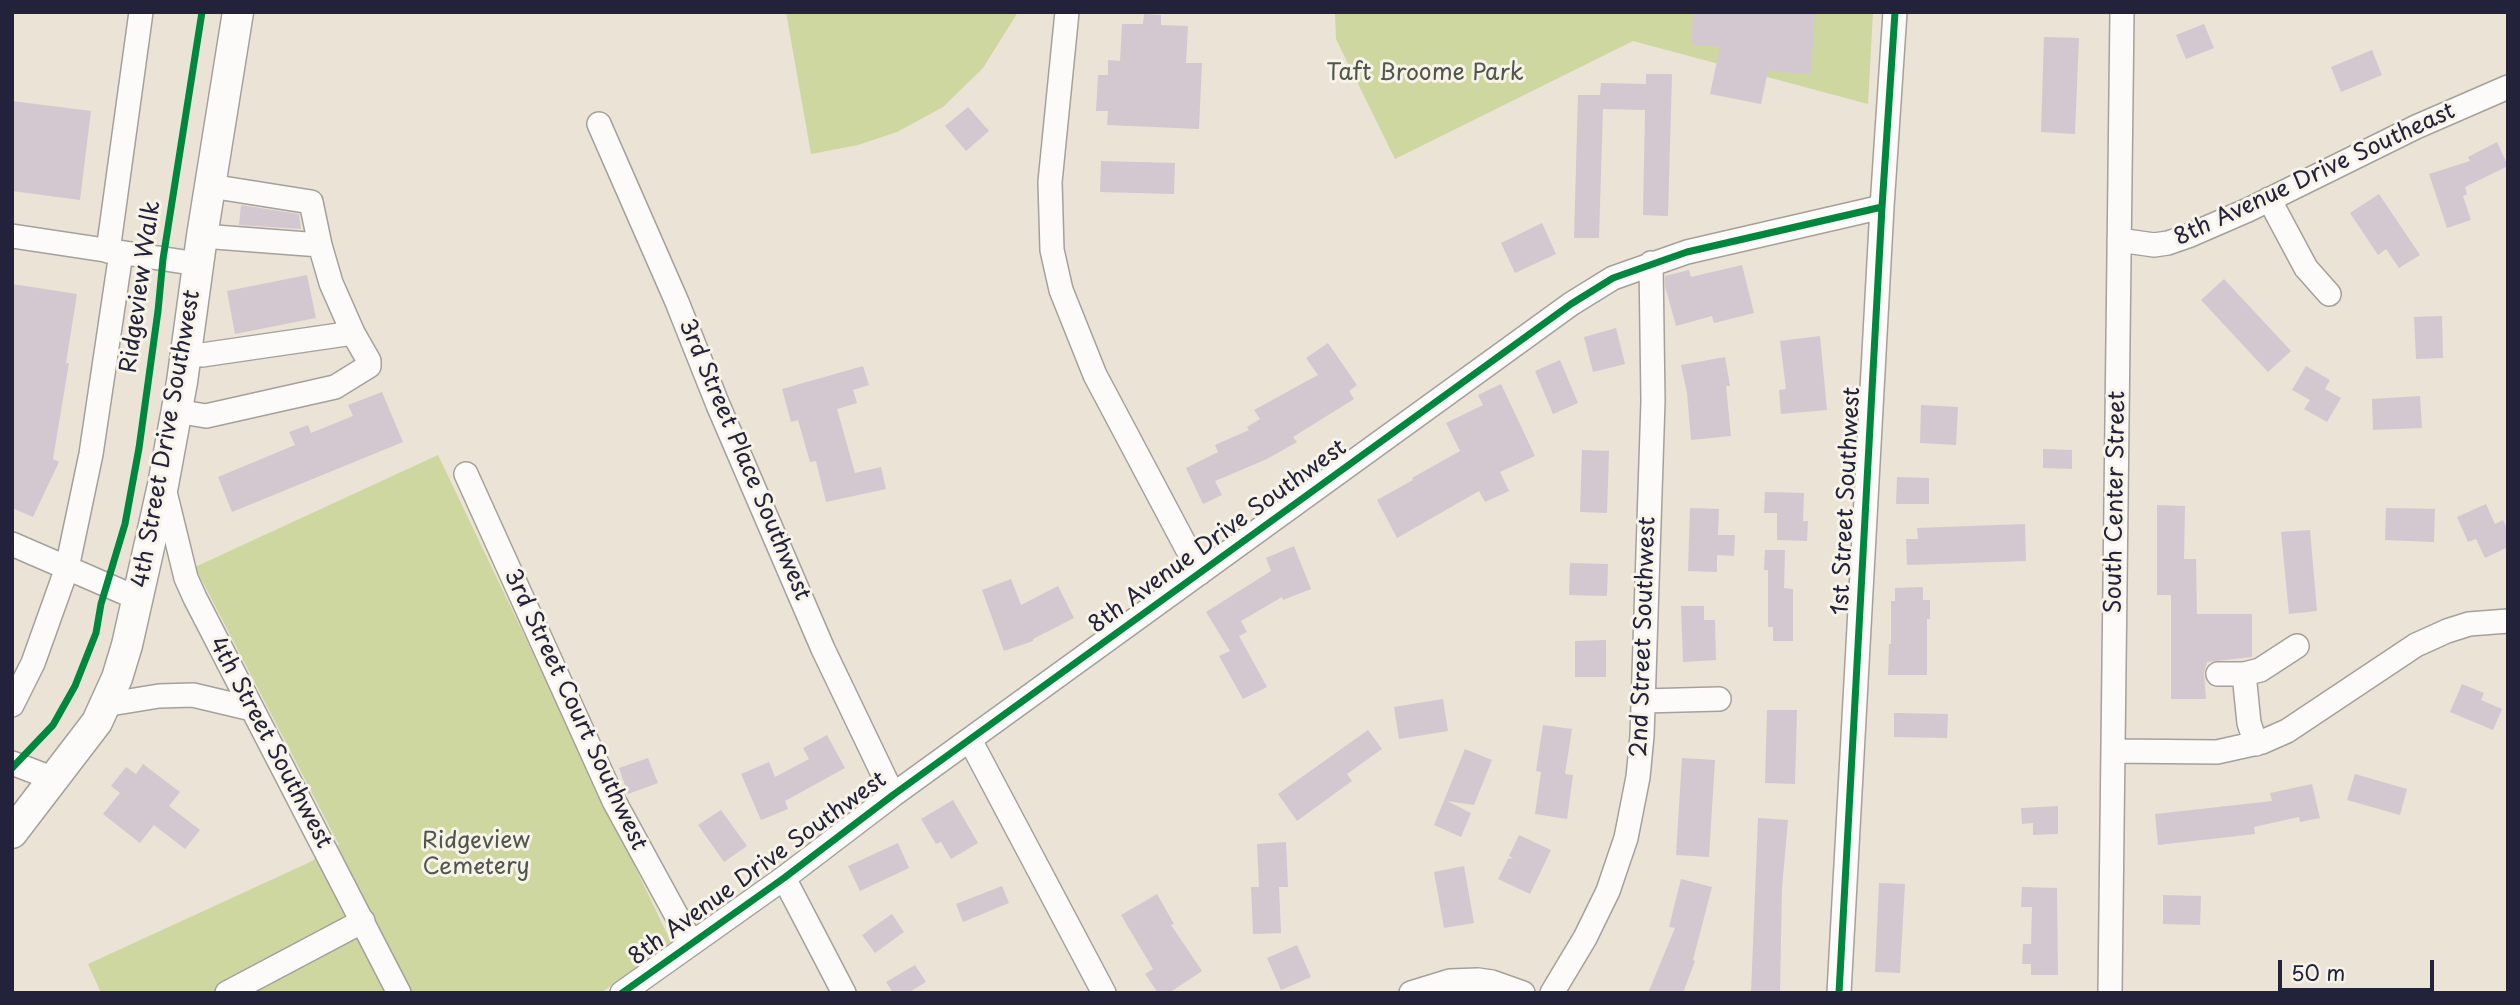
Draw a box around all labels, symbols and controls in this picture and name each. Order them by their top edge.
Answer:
park label: Taft Broome Park [1326,60,1524,88]
street label: 8th Avenue Drive Southeast [2170,98,2460,252]
street label: Ridgeview Walk [115,199,167,375]
street label: 4th Street Drive Southwest [127,288,207,590]
street label: 3rd Street Place Southwest [672,315,816,605]
street label: 1st Street Southwest [1827,386,1867,616]
street label: South Center Street [2100,390,2132,614]
street label: 8th Avenue Drive Southwest [1084,434,1352,640]
street label: 2nd Street Southwest [1626,516,1662,758]
street label: 3rd Street Court Southwest [498,565,652,855]
street label: 4th Street Southwest [203,633,337,853]
street label: 8th Avenue Drive Southwest [624,766,892,972]
park label: Ridgeview Cemetery [422,828,530,882]
scale bar [2282,946,2438,990]
text: 50 m [2291,956,2345,988]

